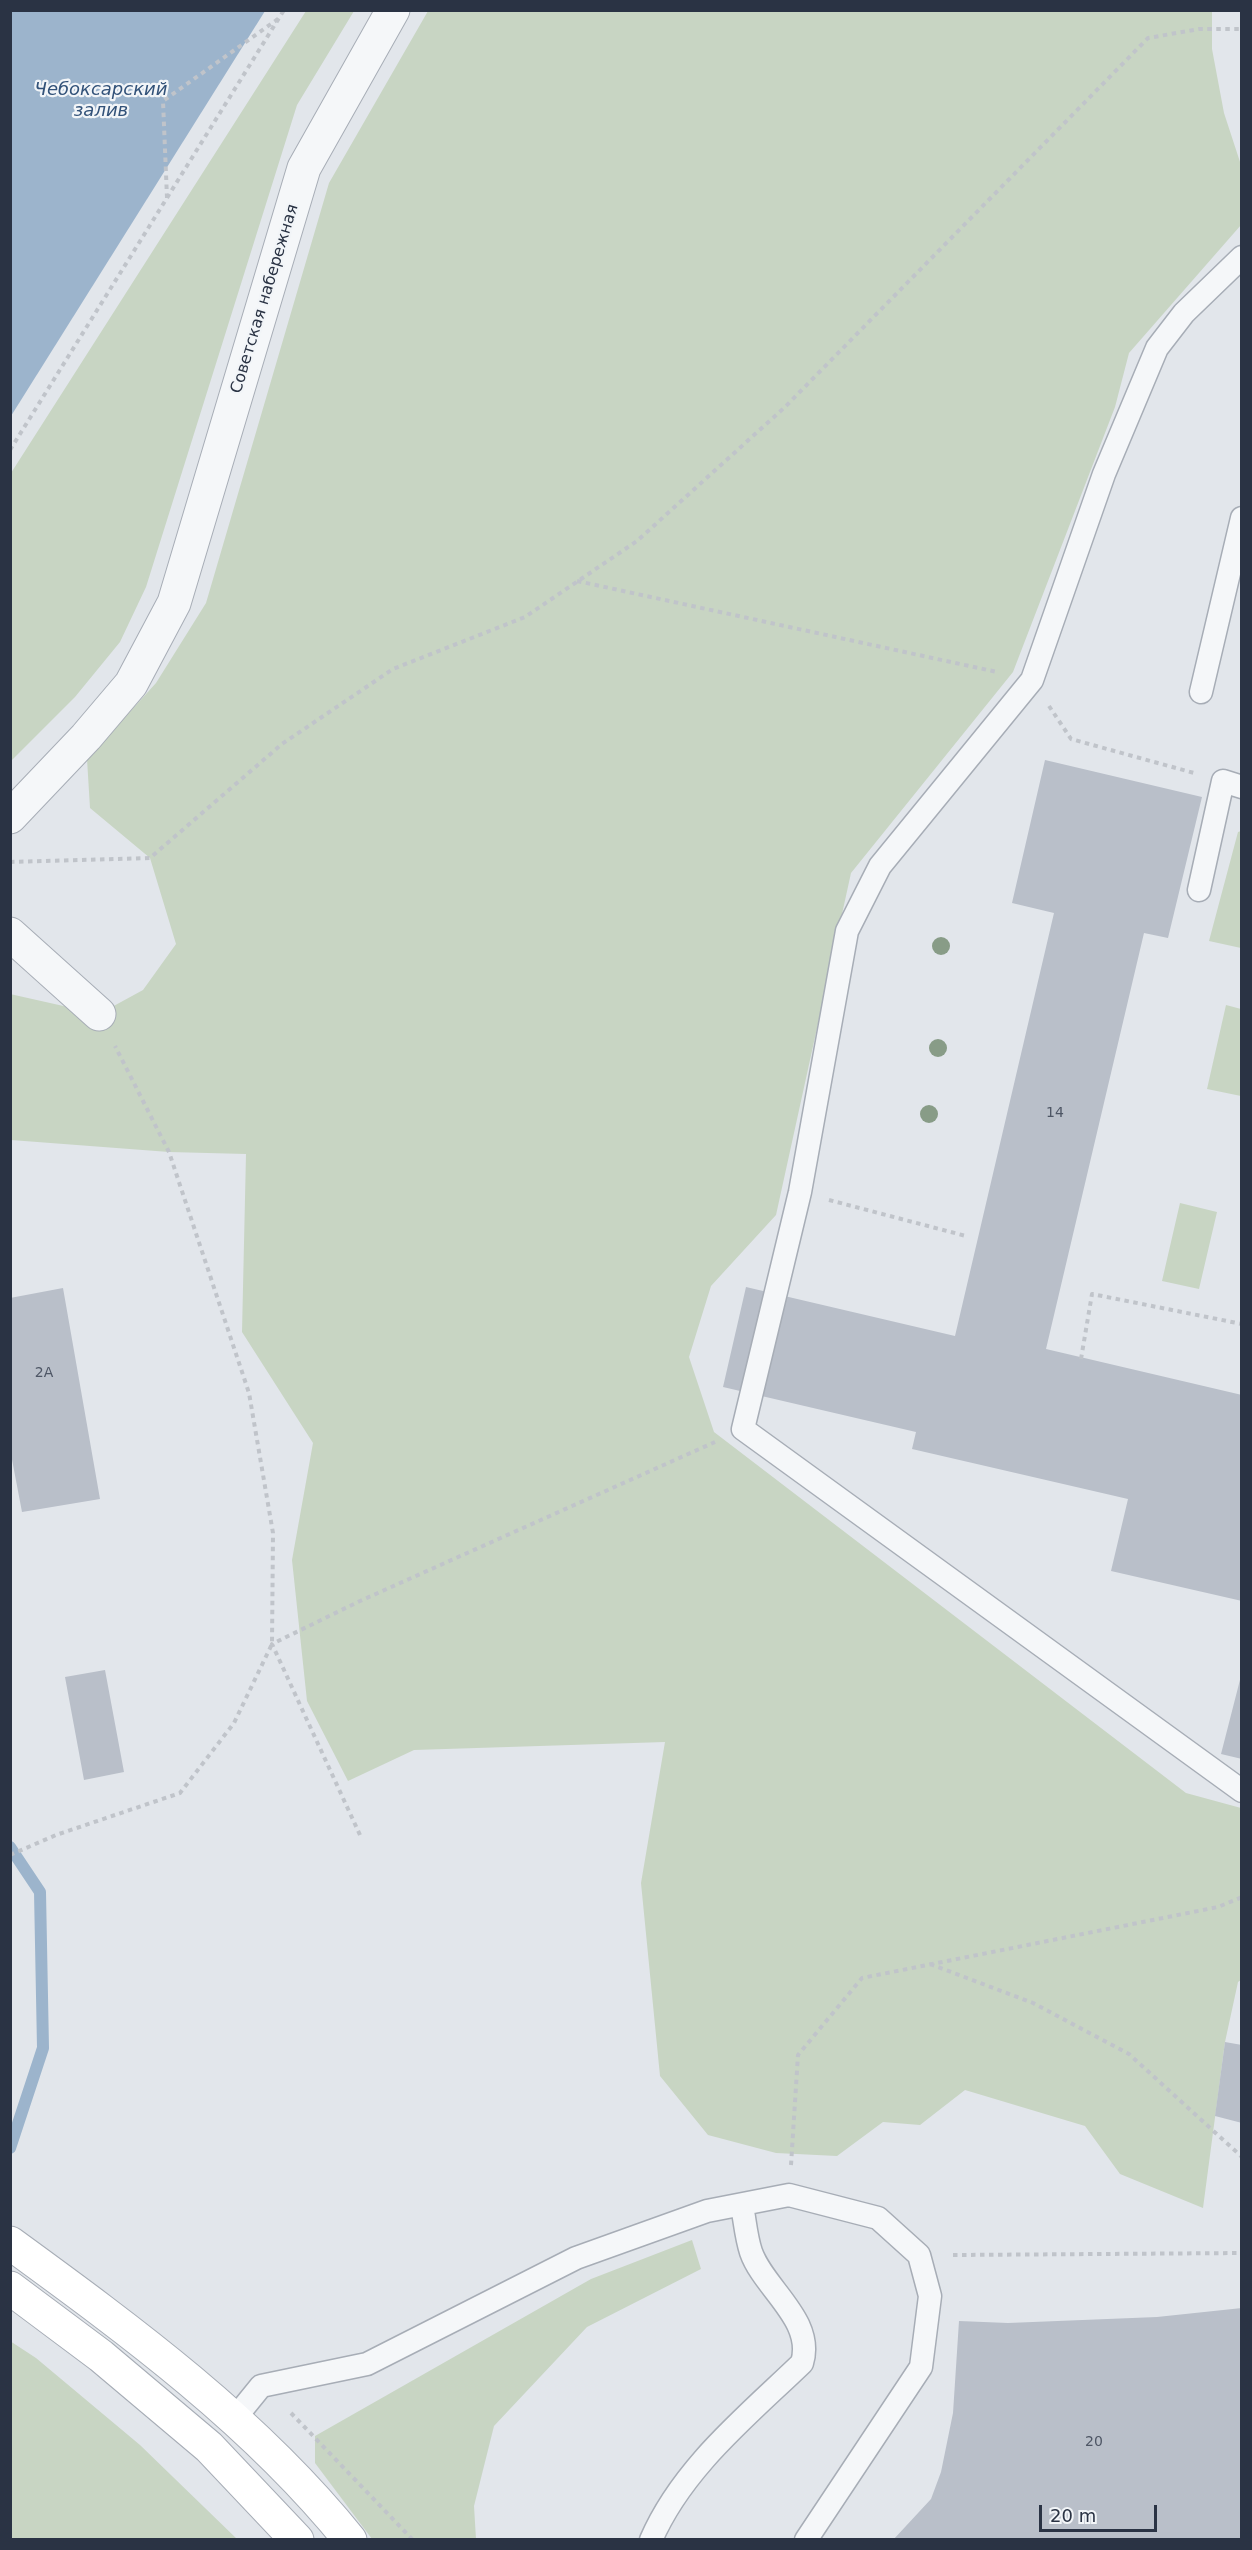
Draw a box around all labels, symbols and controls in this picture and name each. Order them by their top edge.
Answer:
water label: Чебоксарский залив [35,79,167,122]
street label: Советская набережная [227,202,303,396]
house number: 14 [1046,1105,1064,1121]
house number: 2А [35,1365,53,1381]
house number: 20 [1085,2434,1103,2450]
scale bar [1042,2493,1160,2531]
text: 20 m [1050,2505,1096,2526]

